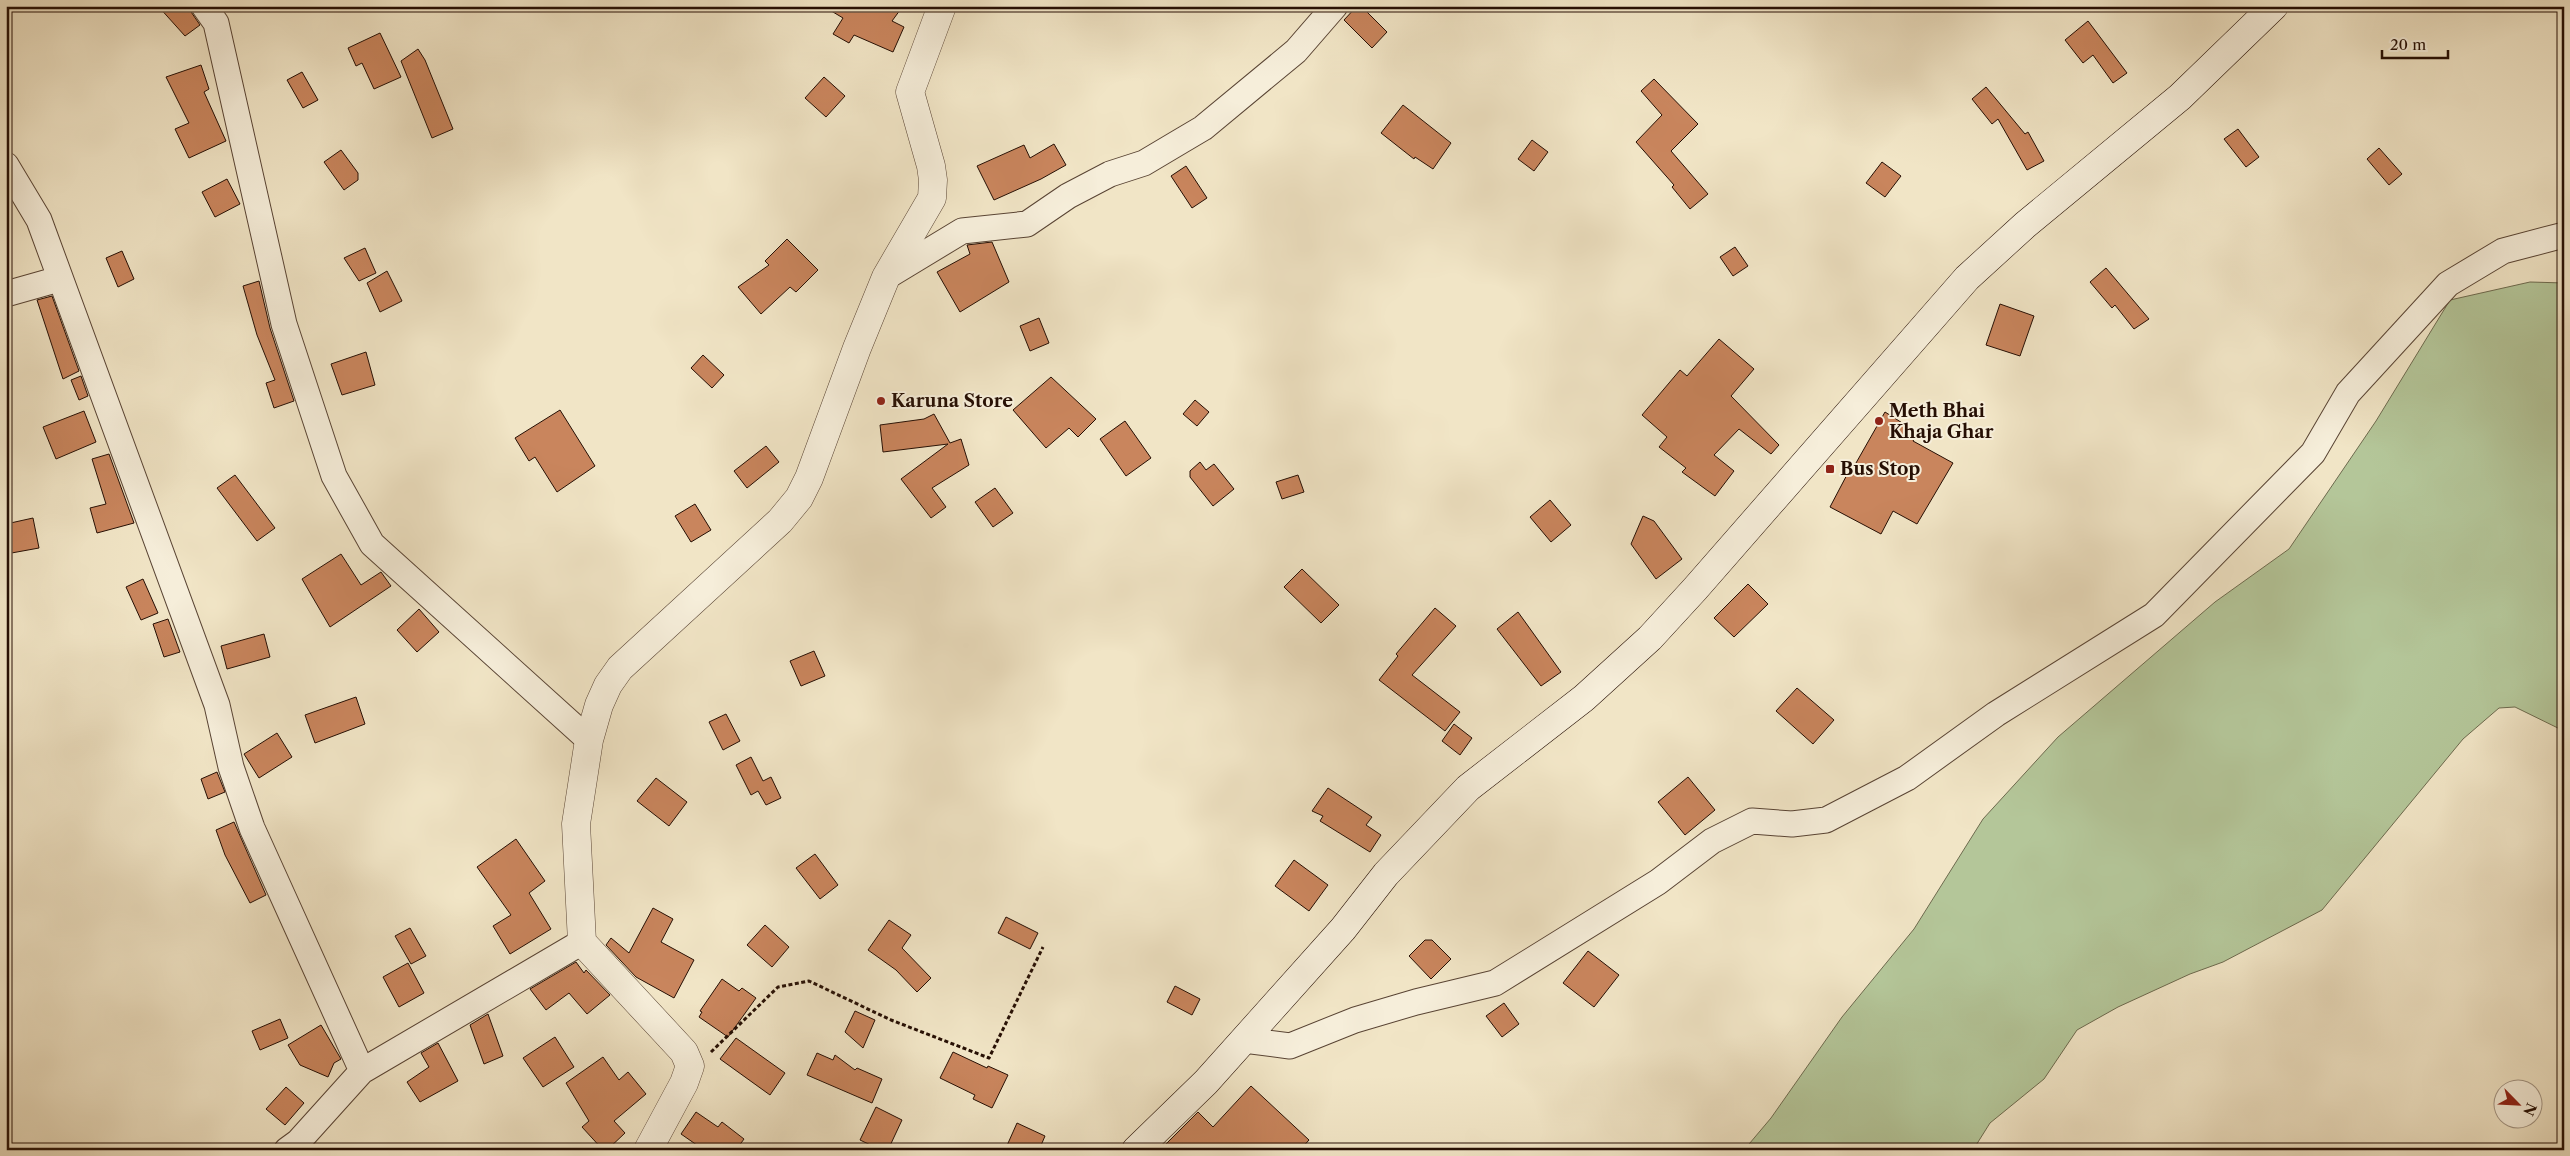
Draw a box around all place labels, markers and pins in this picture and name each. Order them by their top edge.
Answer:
place label: Karuna Store [891,390,1013,412]
marker: Karuna Store [875,395,887,407]
place label: Meth Bhai Khaja Ghar [1889,400,1994,443]
marker: Meth Bhai Khaja Ghar [1873,415,1885,427]
place label: Bus Stop [1840,458,1920,480]
marker: Bus Stop [1824,463,1836,475]

